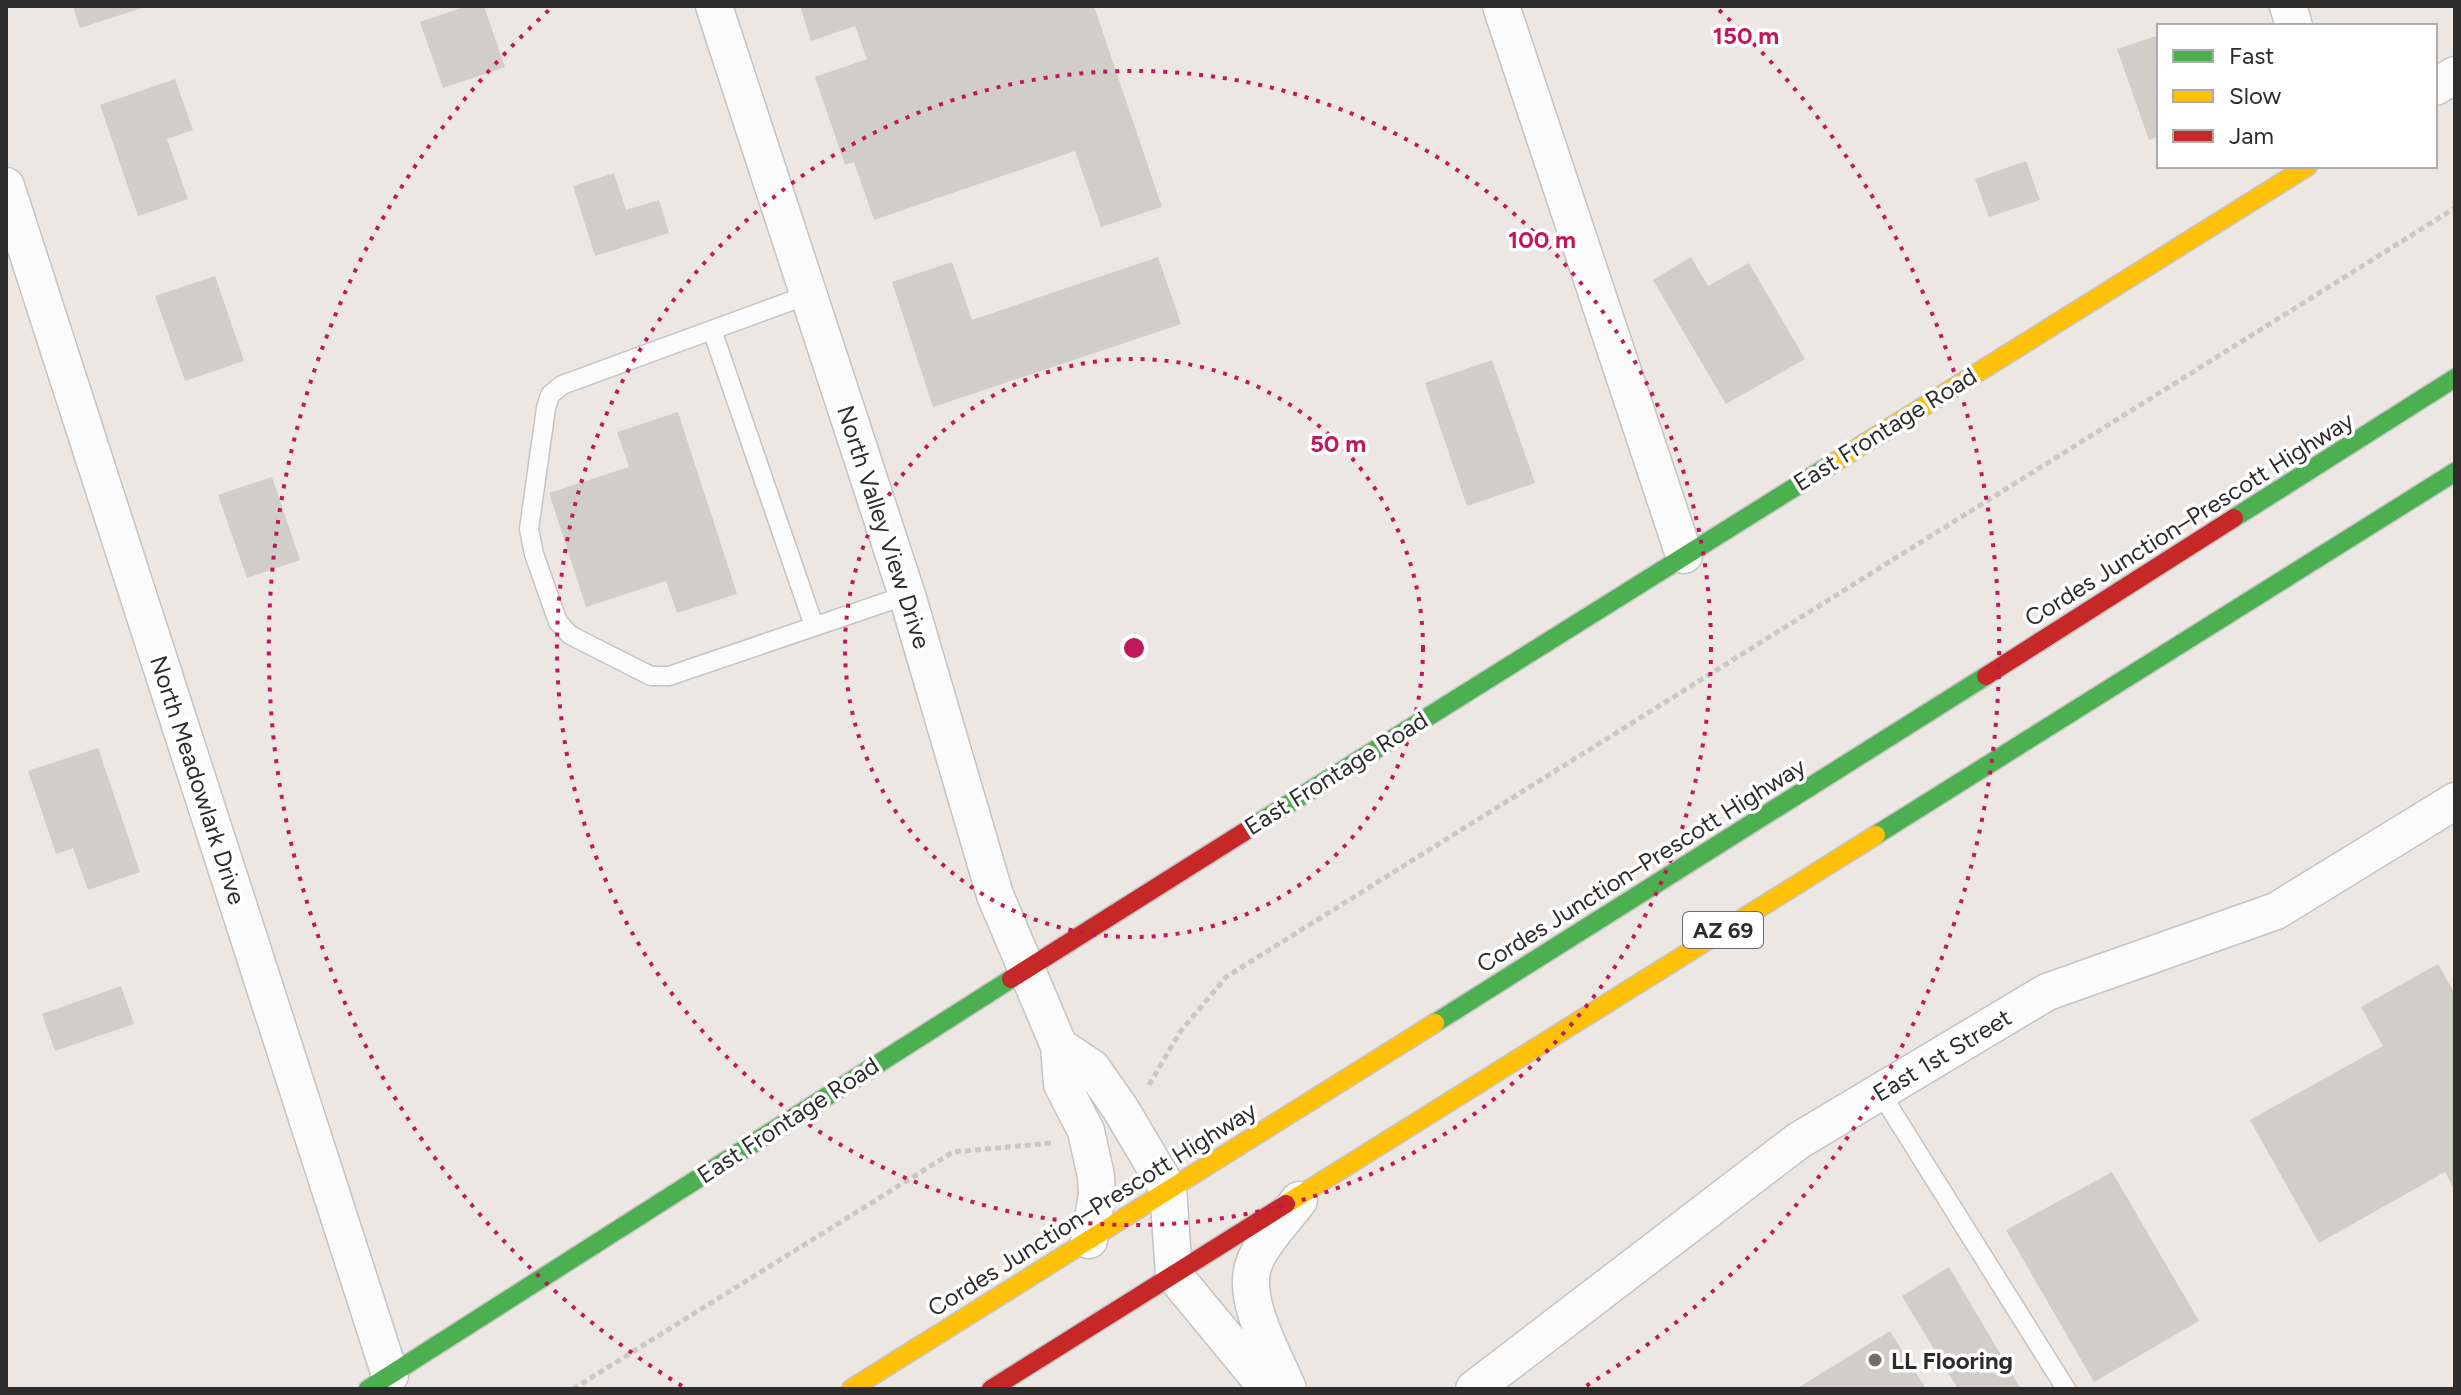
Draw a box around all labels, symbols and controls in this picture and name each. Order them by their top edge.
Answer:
text: 150 m [1713,21,1779,50]
legend [2157,24,2437,168]
text: Fast [2229,41,2274,70]
text: Slow [2229,81,2282,110]
text: Jam [2229,121,2274,150]
text: 100 m [1508,225,1576,254]
street label: East Frontage Road [1788,361,1982,497]
street label: North Valley View Drive [831,402,937,652]
street label: Cordes Junction–Prescott Highway [2019,405,2359,633]
text: 50 m [1310,429,1366,458]
centre of rings [1120,634,1148,662]
street label: North Meadowlark Drive [144,652,252,908]
street label: East Frontage Road [1239,705,1433,841]
street label: Cordes Junction–Prescott Highway [1471,751,1811,979]
road number: AZ 69 [1683,912,1763,948]
street label: East 1st Street [1868,1002,2016,1108]
street label: East Frontage Road [692,1051,884,1189]
street label: Cordes Junction–Prescott Highway [922,1095,1262,1323]
place label: LL Flooring [1891,1346,2013,1375]
marker: LL Flooring [1866,1351,1884,1369]

